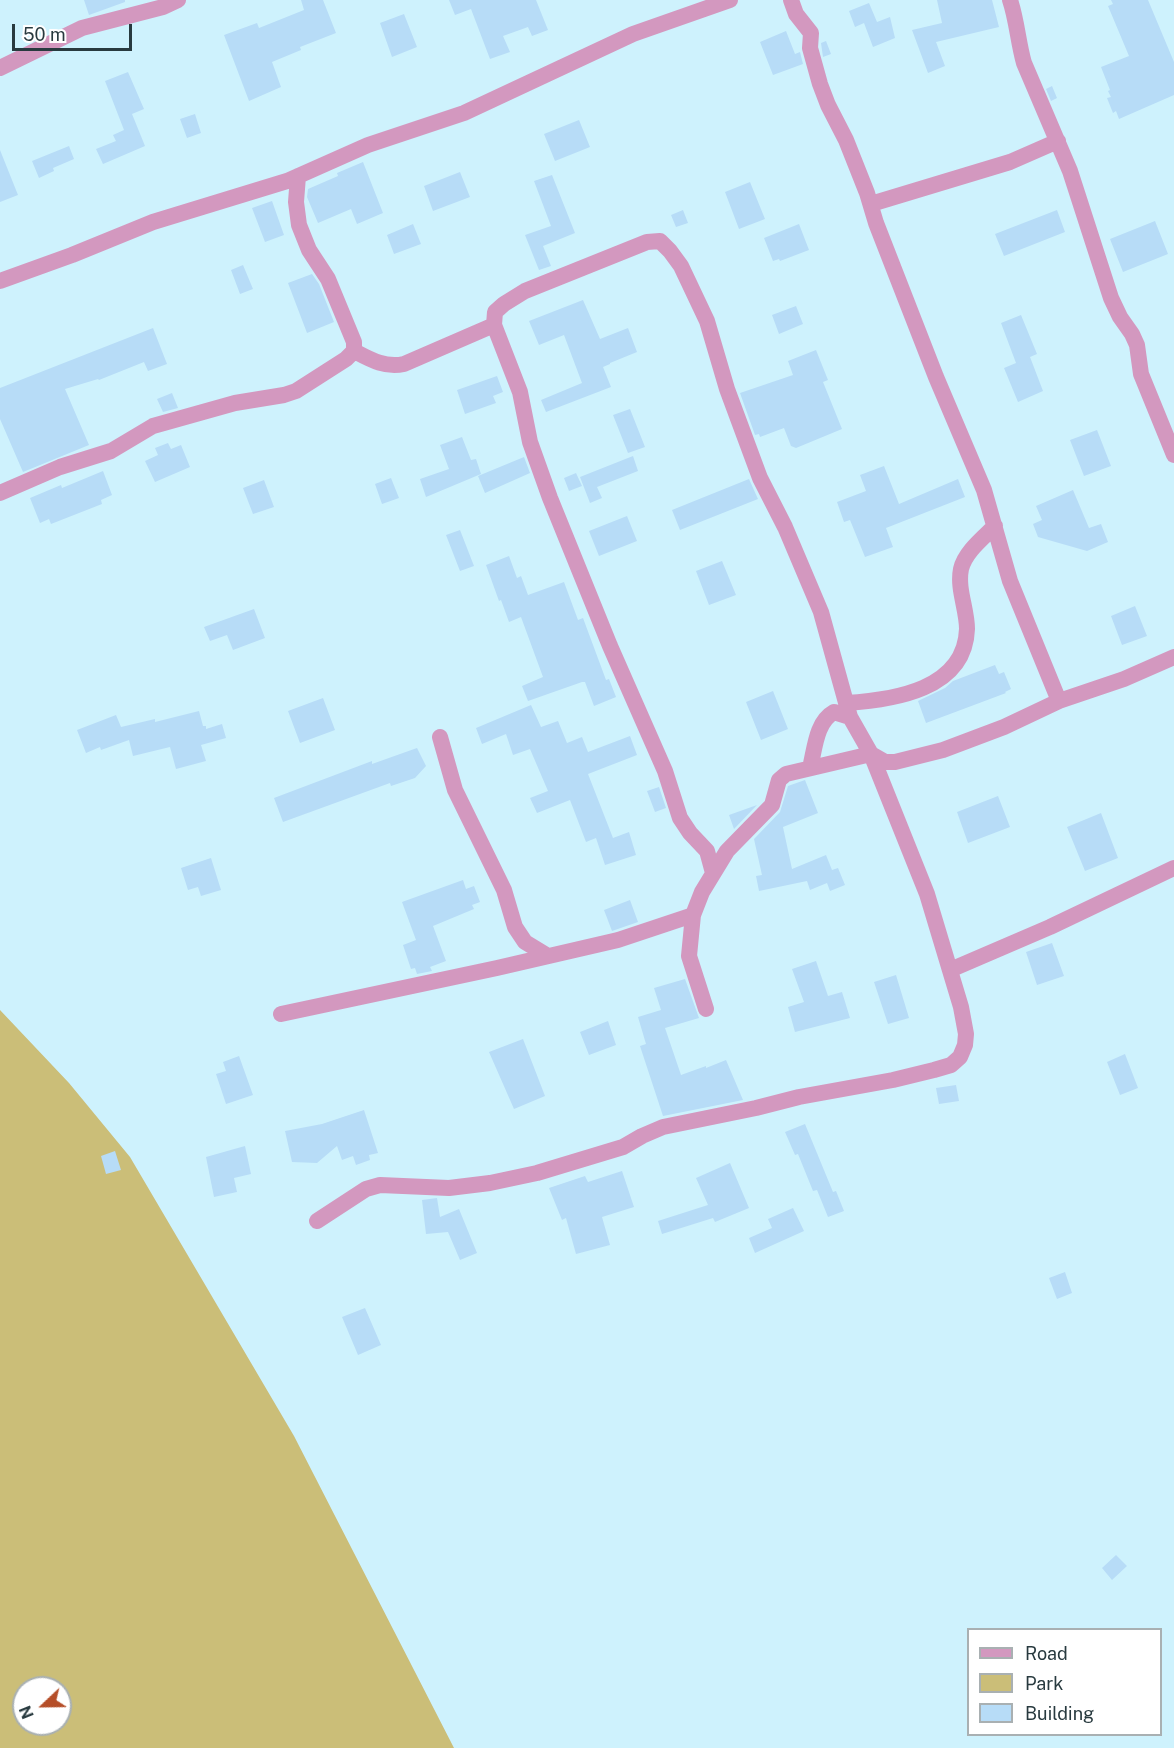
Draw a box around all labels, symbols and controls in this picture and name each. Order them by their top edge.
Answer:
scale bar [15,12,135,50]
text: 50 m [23,24,66,45]
legend [967,1628,1162,1736]
text: Road [1025,1643,1068,1664]
text: Park [1025,1673,1063,1694]
north arrow [12,1676,72,1736]
text: N [16,1703,38,1722]
text: Building [1025,1703,1094,1724]

